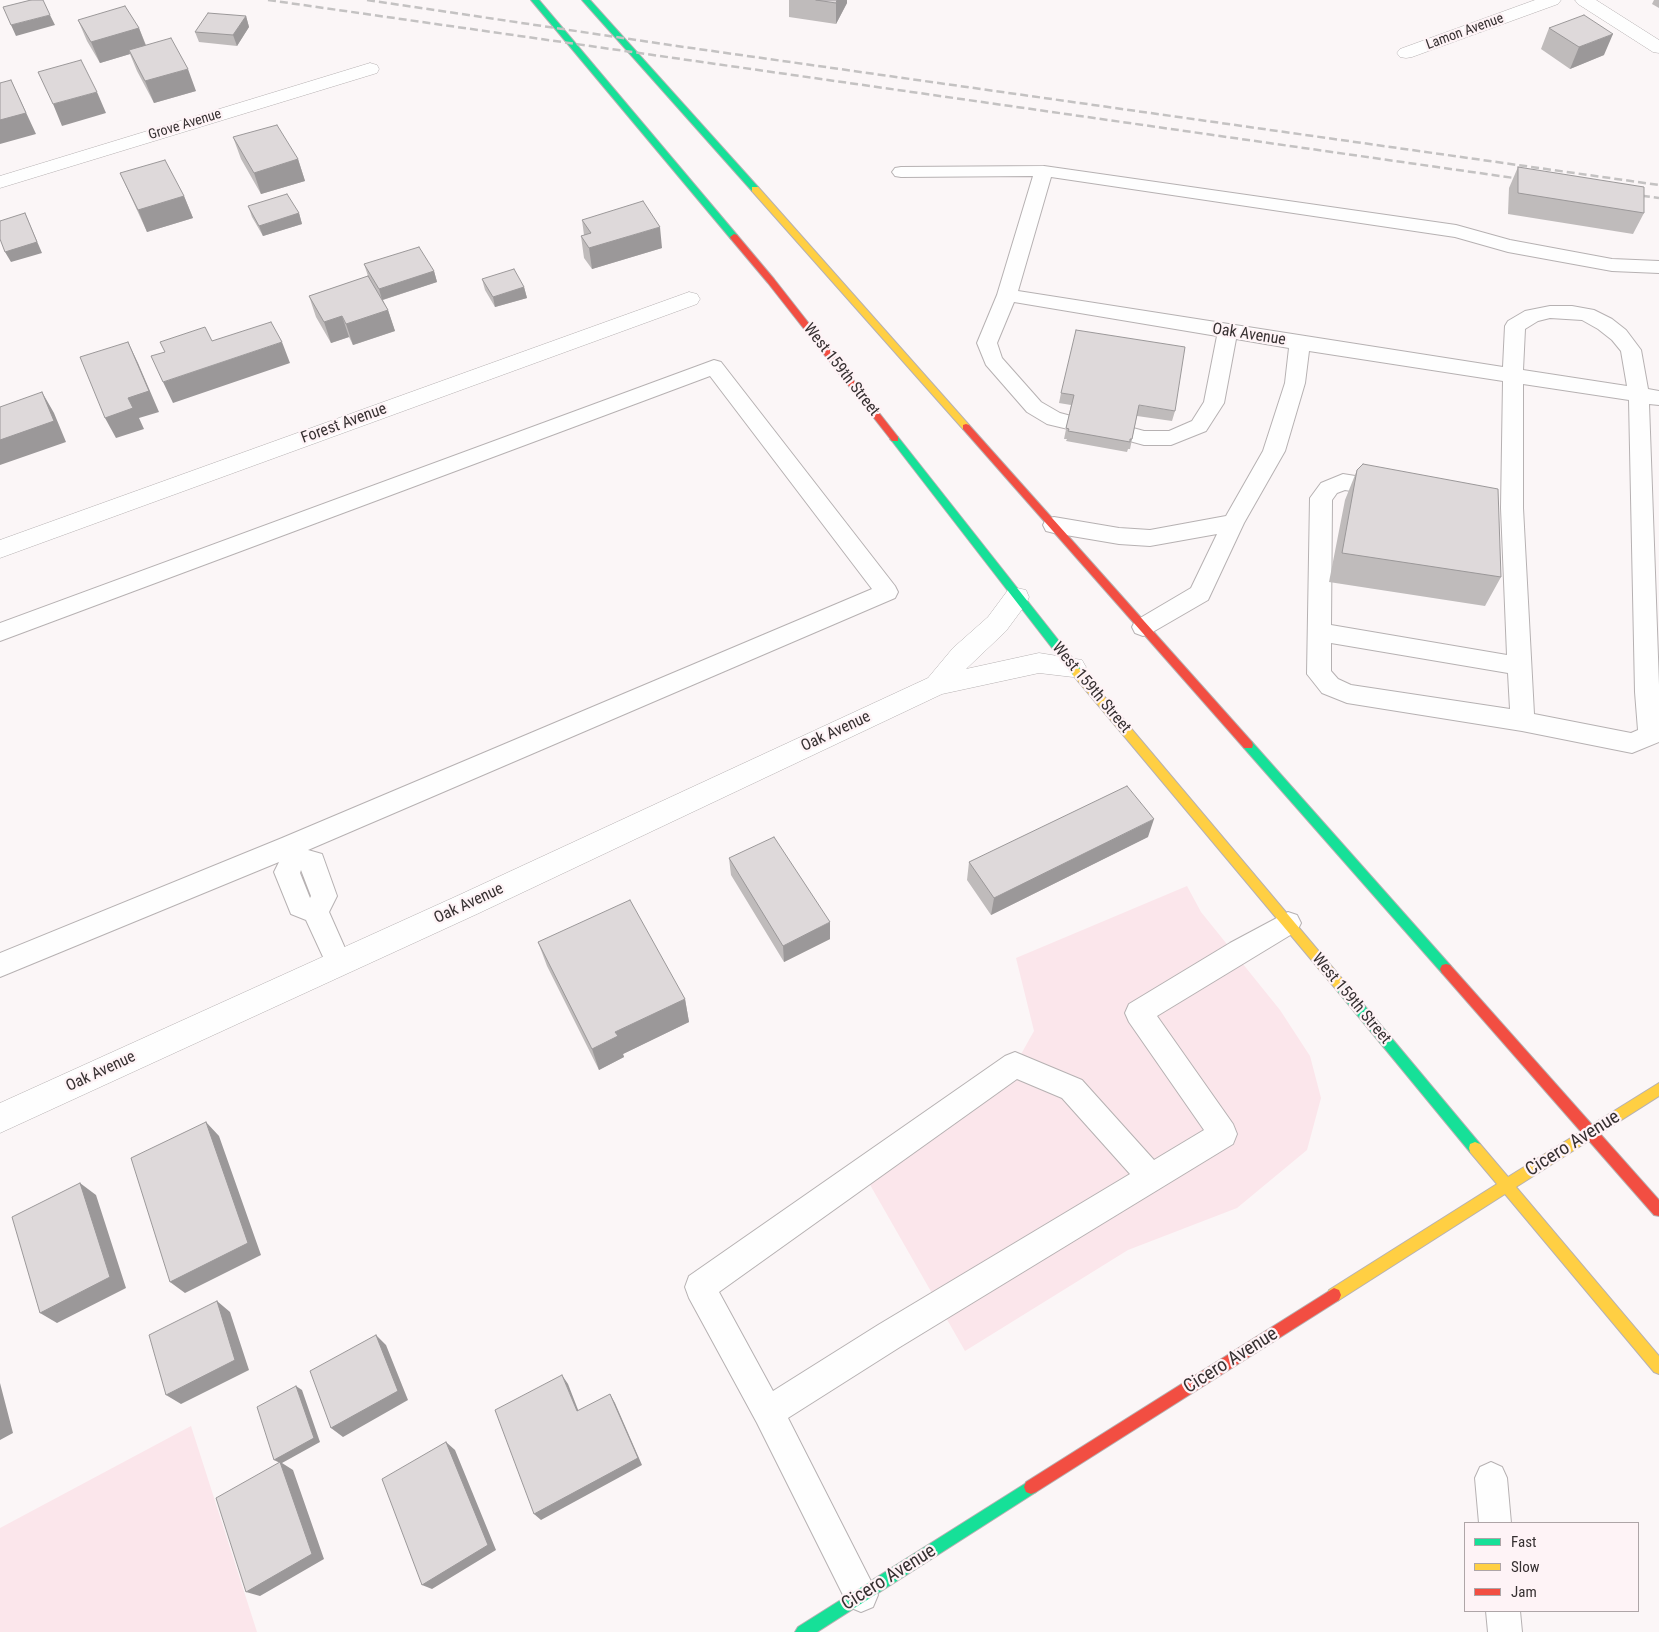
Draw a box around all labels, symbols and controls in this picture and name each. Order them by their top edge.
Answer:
street label: Lamon Avenue [1424,10,1506,54]
street label: Grove Avenue [147,106,223,144]
street label: West 159th Street [799,320,883,420]
street label: Oak Avenue [1211,320,1287,350]
street label: Forest Avenue [299,400,389,448]
street label: West 159th Street [1047,639,1135,737]
street label: Oak Avenue [798,708,874,756]
street label: Oak Avenue [431,880,507,928]
street label: West 159th Street [1307,950,1395,1048]
street label: Oak Avenue [63,1048,139,1096]
street label: Cicero Avenue [1522,1106,1624,1182]
street label: Cicero Avenue [1180,1323,1282,1399]
legend [1464,1522,1639,1612]
text: Fast [1511,1533,1536,1551]
street label: Cicero Avenue [838,1540,940,1616]
text: Slow [1511,1558,1540,1576]
text: Jam [1511,1583,1537,1601]

